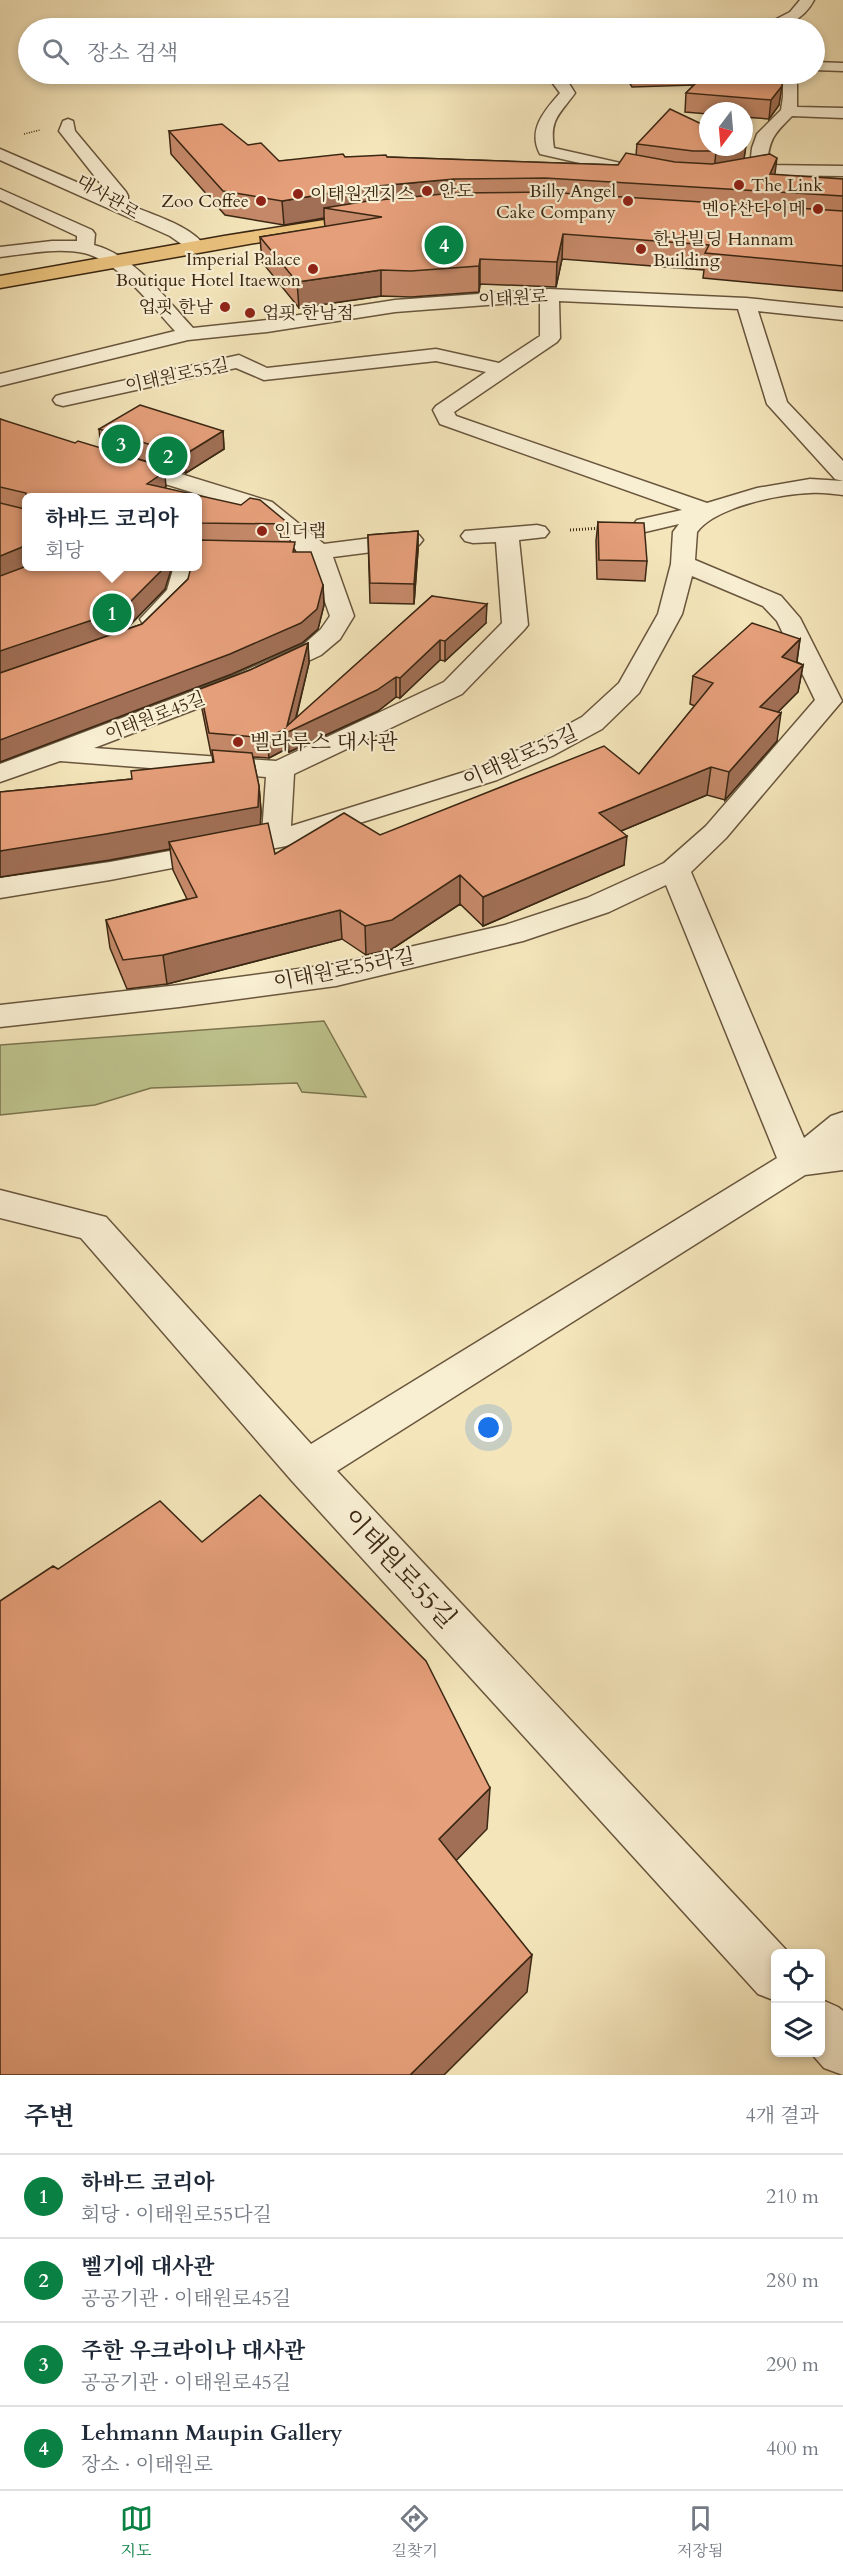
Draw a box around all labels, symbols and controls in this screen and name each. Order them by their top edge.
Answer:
search box [18,18,825,84]
icon: search [39,35,72,68]
text: 장소 검색 [87,38,178,68]
north arrow [699,102,753,156]
street label: 대사관로 [71,169,144,226]
place label: The Link [751,173,823,198]
marker: The Link [732,178,746,192]
place label: 안도 [439,179,474,204]
place label: Billy Angel Cake Company [496,179,616,225]
place label: 이태원겐지스 [310,182,415,207]
marker: 안도 [420,184,434,198]
marker: 이태원겐지스 [291,187,305,201]
place label: Zoo Coffee [161,189,249,214]
marker: Zoo Coffee [254,194,268,208]
marker: Billy Angel Cake Company [621,194,635,208]
place label: 멘야산다이메 [702,197,806,222]
marker: 멘야산다이메 [811,202,825,216]
pin: 4 [424,222,464,268]
place label: 한남빌딩 Hannam Building [653,227,794,273]
marker: 한남빌딩 Hannam Building [634,242,648,256]
place label: Imperial Palace Boutique Hotel Itaewon [116,247,302,293]
marker: Imperial Palace Boutique Hotel Itaewon [306,262,320,276]
street label: 이태원로 [478,284,548,313]
place label: 업핏 한남 [139,295,214,320]
marker: 업핏 한남 [218,300,232,314]
place label: 업핏 한남점 [262,301,354,326]
marker: 업핏 한남점 [243,306,257,320]
street label: 이태원로55길 [123,352,231,399]
pin: 3 [102,422,140,466]
pin: 2 [148,434,188,478]
popup [22,493,202,571]
text: 하바드 코리아 [45,504,179,534]
place label: 인더랩 [274,519,326,544]
marker: 인더랩 [255,524,269,538]
text: 회당 [45,537,84,564]
pin: 1 [92,590,132,636]
street label: 이태원로45길 [102,686,209,747]
street label: 이태원로55길 [458,718,582,795]
place label: 벨라루스 대사관 [250,728,398,757]
marker: 벨라루스 대사관 [231,735,245,749]
street label: 이태원로55라길 [271,942,417,997]
your location [474,1413,503,1442]
street label: 이태원로55길 [335,1501,464,1636]
map controls [771,1949,825,2057]
button: locate [771,1949,825,2003]
button: layers [771,2003,825,2057]
text: 주변 [24,2099,74,2134]
text: 4개 결과 [745,2102,819,2129]
text: 하바드 코리아 [81,2168,214,2198]
text: 1 [38,2183,49,2210]
text: 210 m [766,2183,819,2210]
text: 회당 · 이태원로55다길 [81,2201,272,2228]
text: 벨기에 대사관 [81,2252,214,2282]
text: 2 [38,2267,49,2294]
text: 280 m [766,2267,819,2294]
text: 공공기관 · 이태원로45길 [81,2285,291,2312]
text: 주한 우크라이나 대사관 [81,2336,305,2366]
text: 3 [38,2351,49,2378]
text: 290 m [766,2351,819,2378]
text: 공공기관 · 이태원로45길 [81,2369,291,2396]
text: Lehmann Maupin Gallery [81,2418,343,2448]
text: 4 [38,2435,49,2462]
text: 400 m [766,2435,819,2462]
text: 장소 · 이태원로 [81,2451,213,2478]
tab: 지도 [120,2502,153,2562]
tab: 길찾기 [392,2502,438,2562]
tab: 저장됨 [677,2502,723,2562]

